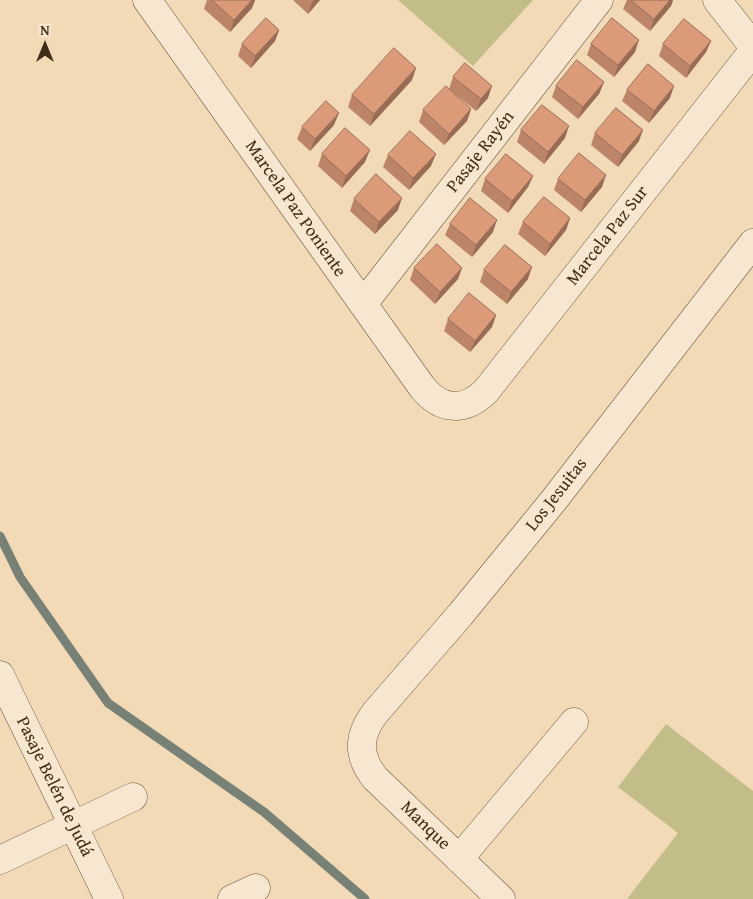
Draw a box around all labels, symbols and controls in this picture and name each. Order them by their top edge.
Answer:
north arrow [20,20,70,70]
text: N [40,20,50,40]
street label: Pasaje Rayén [442,107,520,197]
street label: Marcela Paz Poniente [240,137,350,281]
street label: Marcela Paz Sur [562,182,654,290]
street label: Los Jesuitas [522,454,592,536]
street label: Pasaje Belén de Judá [11,714,97,860]
street label: Manque [396,797,454,855]

